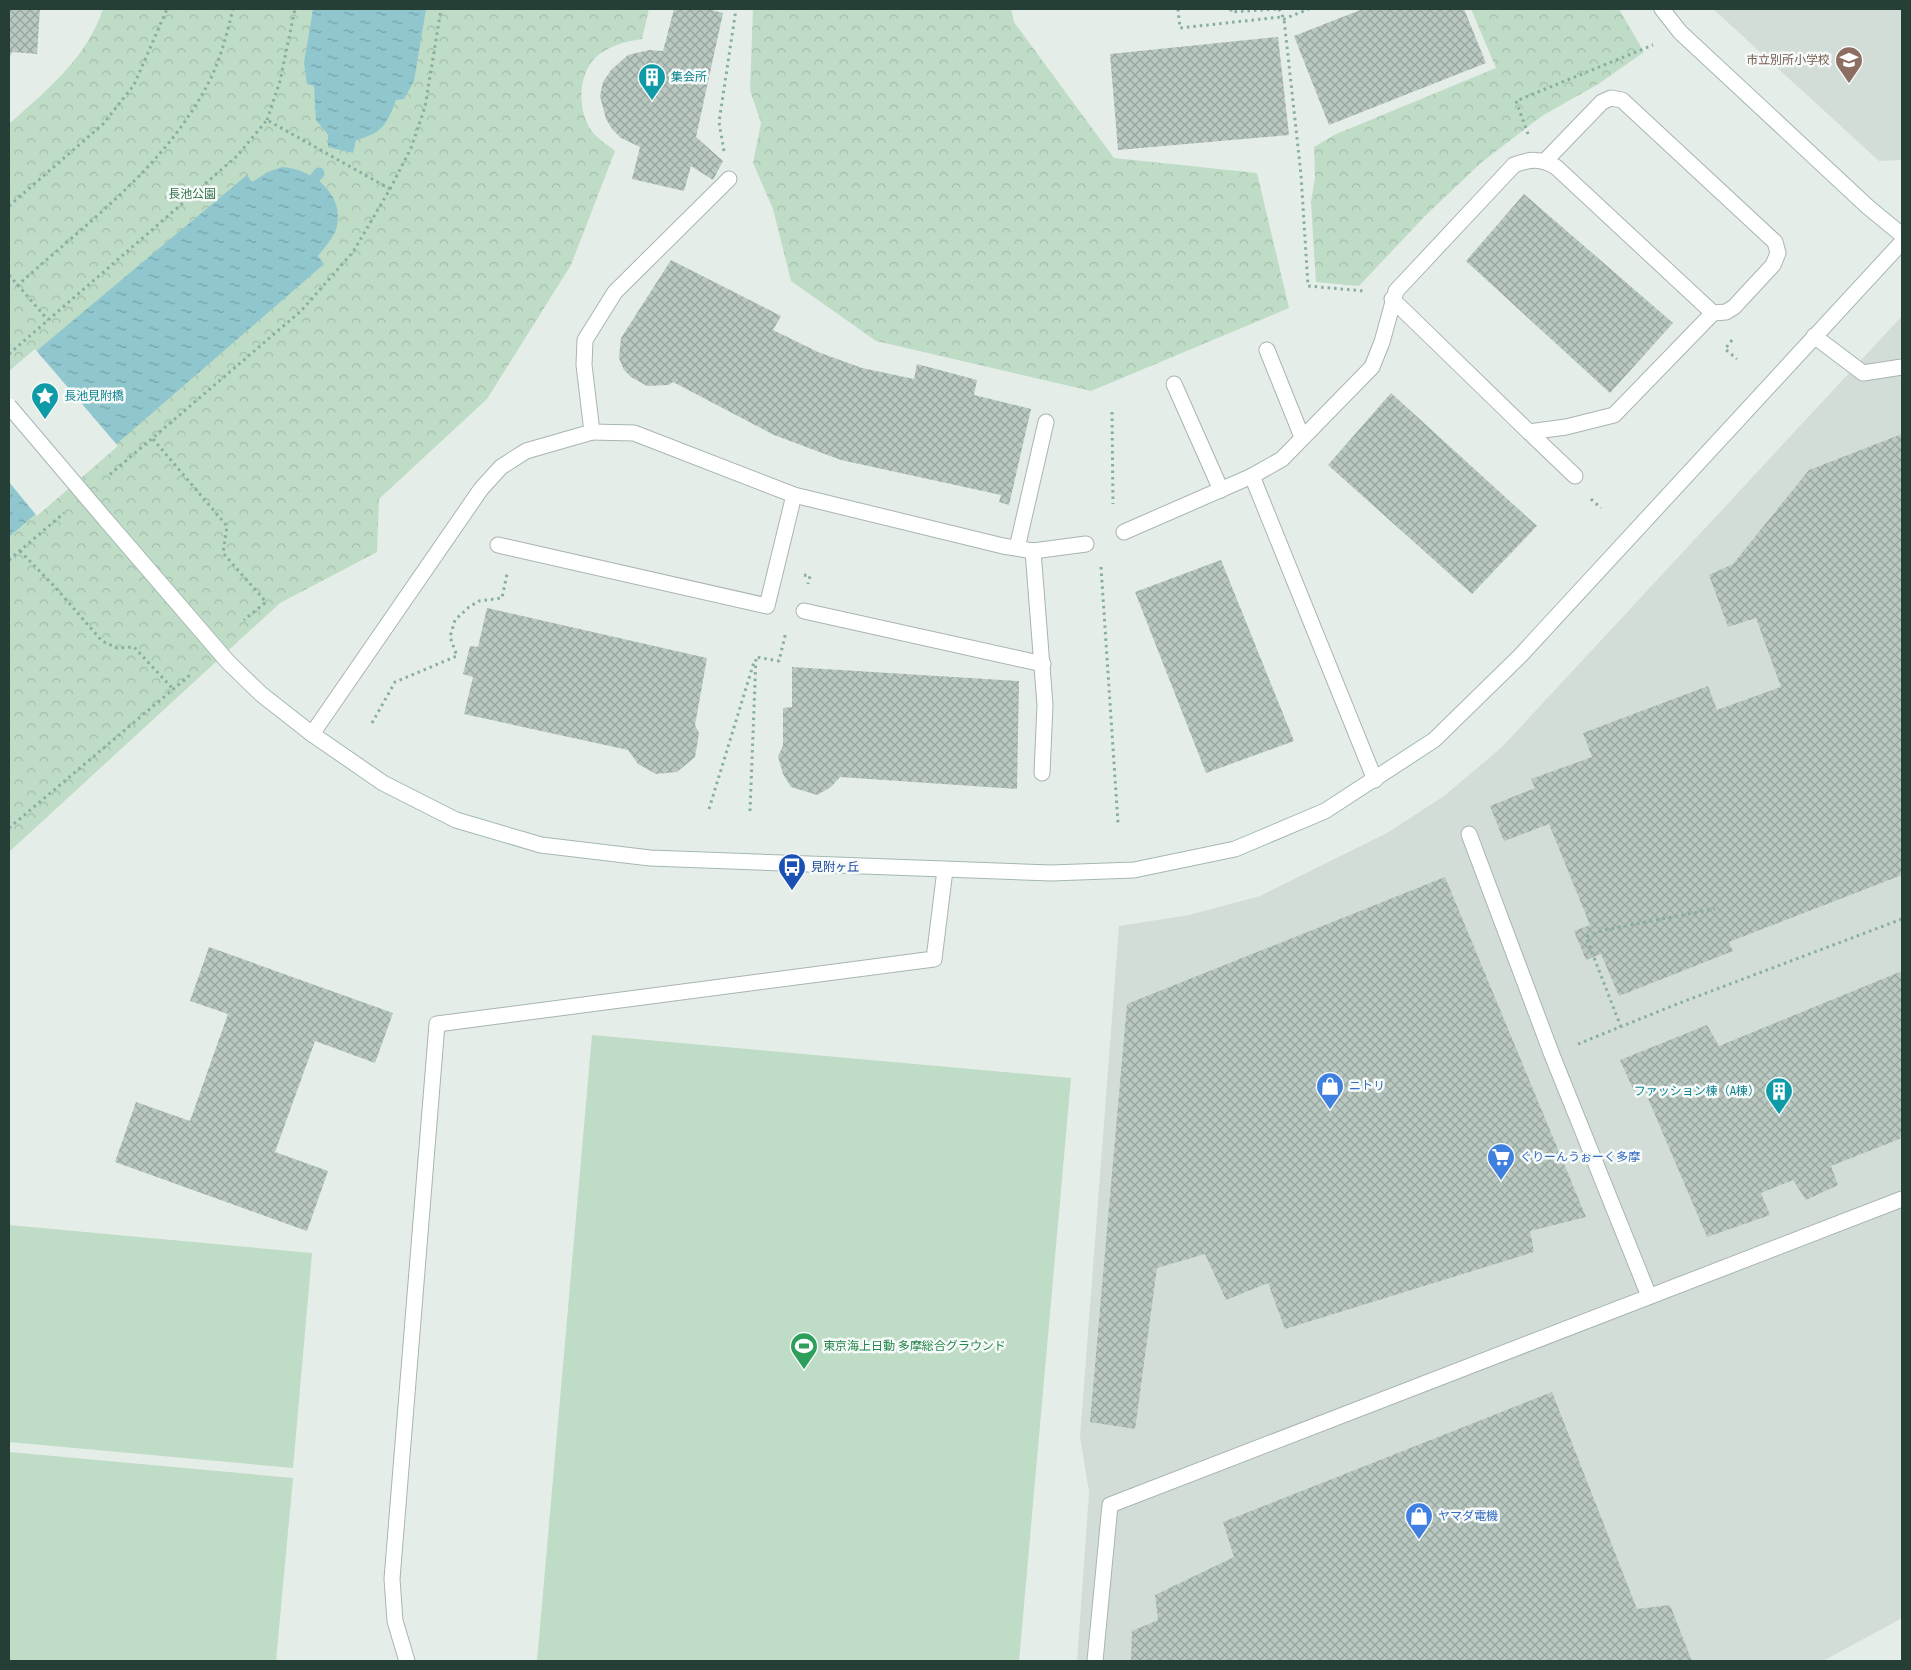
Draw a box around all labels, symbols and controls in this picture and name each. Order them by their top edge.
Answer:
school or university icon: 市立別所小学校 [1834,45,1864,84]
place label: 市立別所小学校 [1746,53,1830,67]
building icon: 集会所 [637,62,667,101]
place label: 集会所 [671,70,707,84]
park label: 長池公園 [168,187,216,201]
place icon: 長池見附橋 [30,381,60,420]
place label: 長池見附橋 [64,389,124,403]
bus stop icon: 見附ヶ丘 [777,852,807,891]
place label: 見附ヶ丘 [811,860,859,874]
shop icon: ニトリ [1315,1071,1345,1110]
building icon: ファッション棟（A棟） [1764,1076,1794,1115]
place label: ニトリ [1349,1079,1385,1093]
place label: ファッション棟（A棟） [1634,1084,1760,1098]
supermarket icon: ぐりーんうぉーく多摩 [1486,1142,1516,1181]
place label: ぐりーんうぉーく多摩 [1520,1150,1640,1164]
sports icon: 東京海上日動 多摩総合グラウンド [789,1331,819,1370]
place label: 東京海上日動 多摩総合グラウンド [823,1339,1006,1353]
shop icon: ヤマダ電機 [1404,1501,1434,1540]
place label: ヤマダ電機 [1438,1509,1498,1523]

